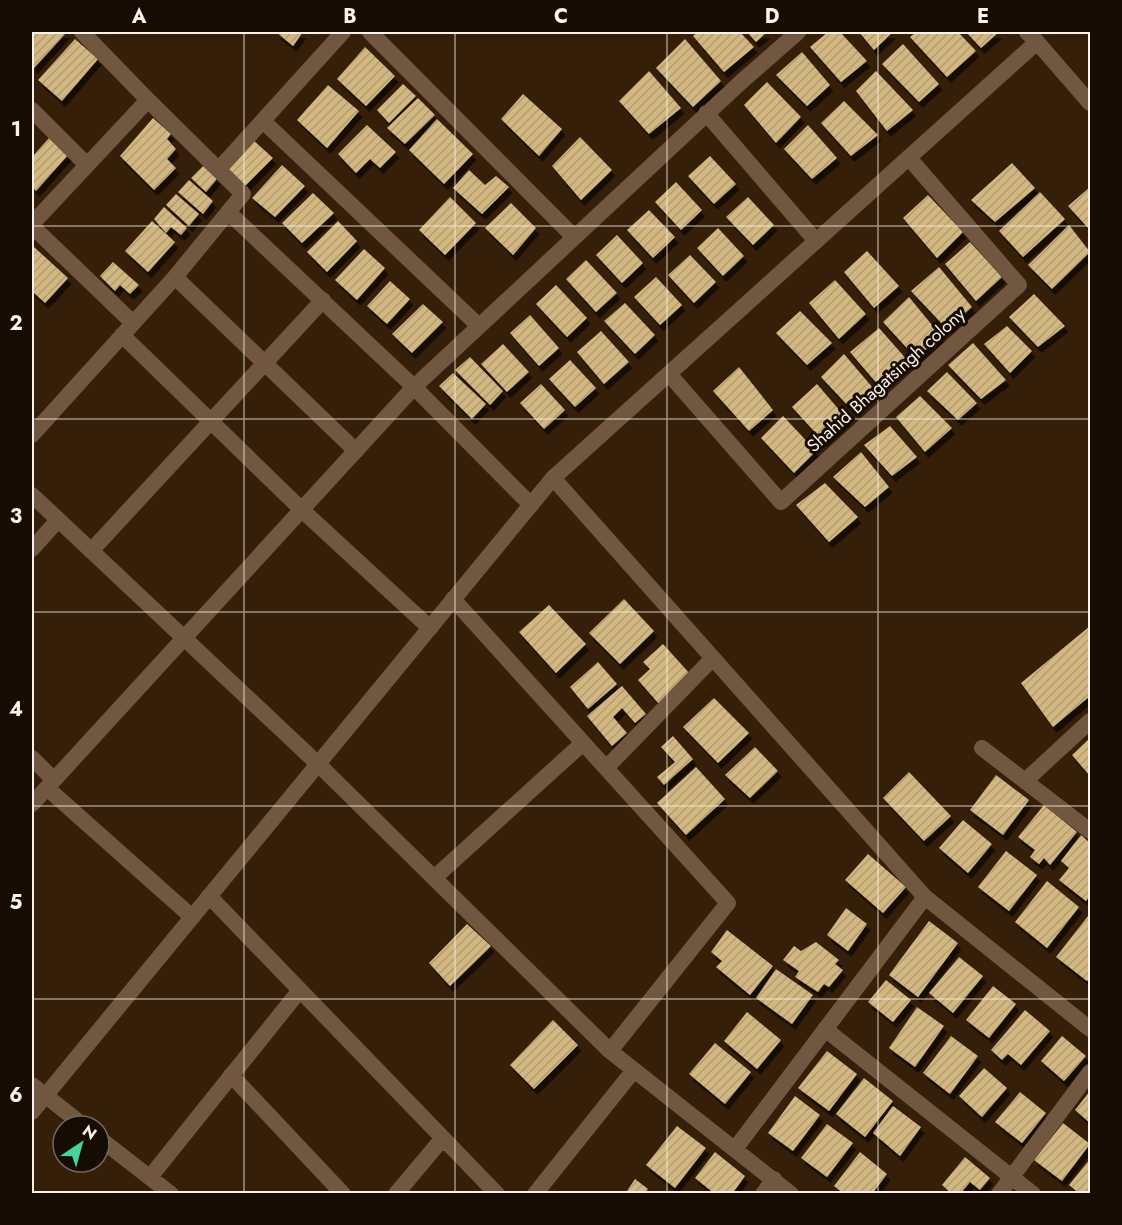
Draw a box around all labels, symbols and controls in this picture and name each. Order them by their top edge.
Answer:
text: A [131,2,147,31]
text: B [343,2,357,31]
text: C [554,2,568,31]
text: D [765,2,779,31]
text: E [977,2,989,31]
text: 1 [11,115,21,144]
street label: Shahid Bhagatsingh colony [801,302,971,458]
text: 2 [9,309,23,338]
text: 3 [10,502,22,531]
text: 4 [9,695,23,724]
text: 5 [10,888,23,917]
text: 6 [9,1081,23,1110]
north arrow [51,1114,111,1174]
text: N [78,1119,101,1145]

